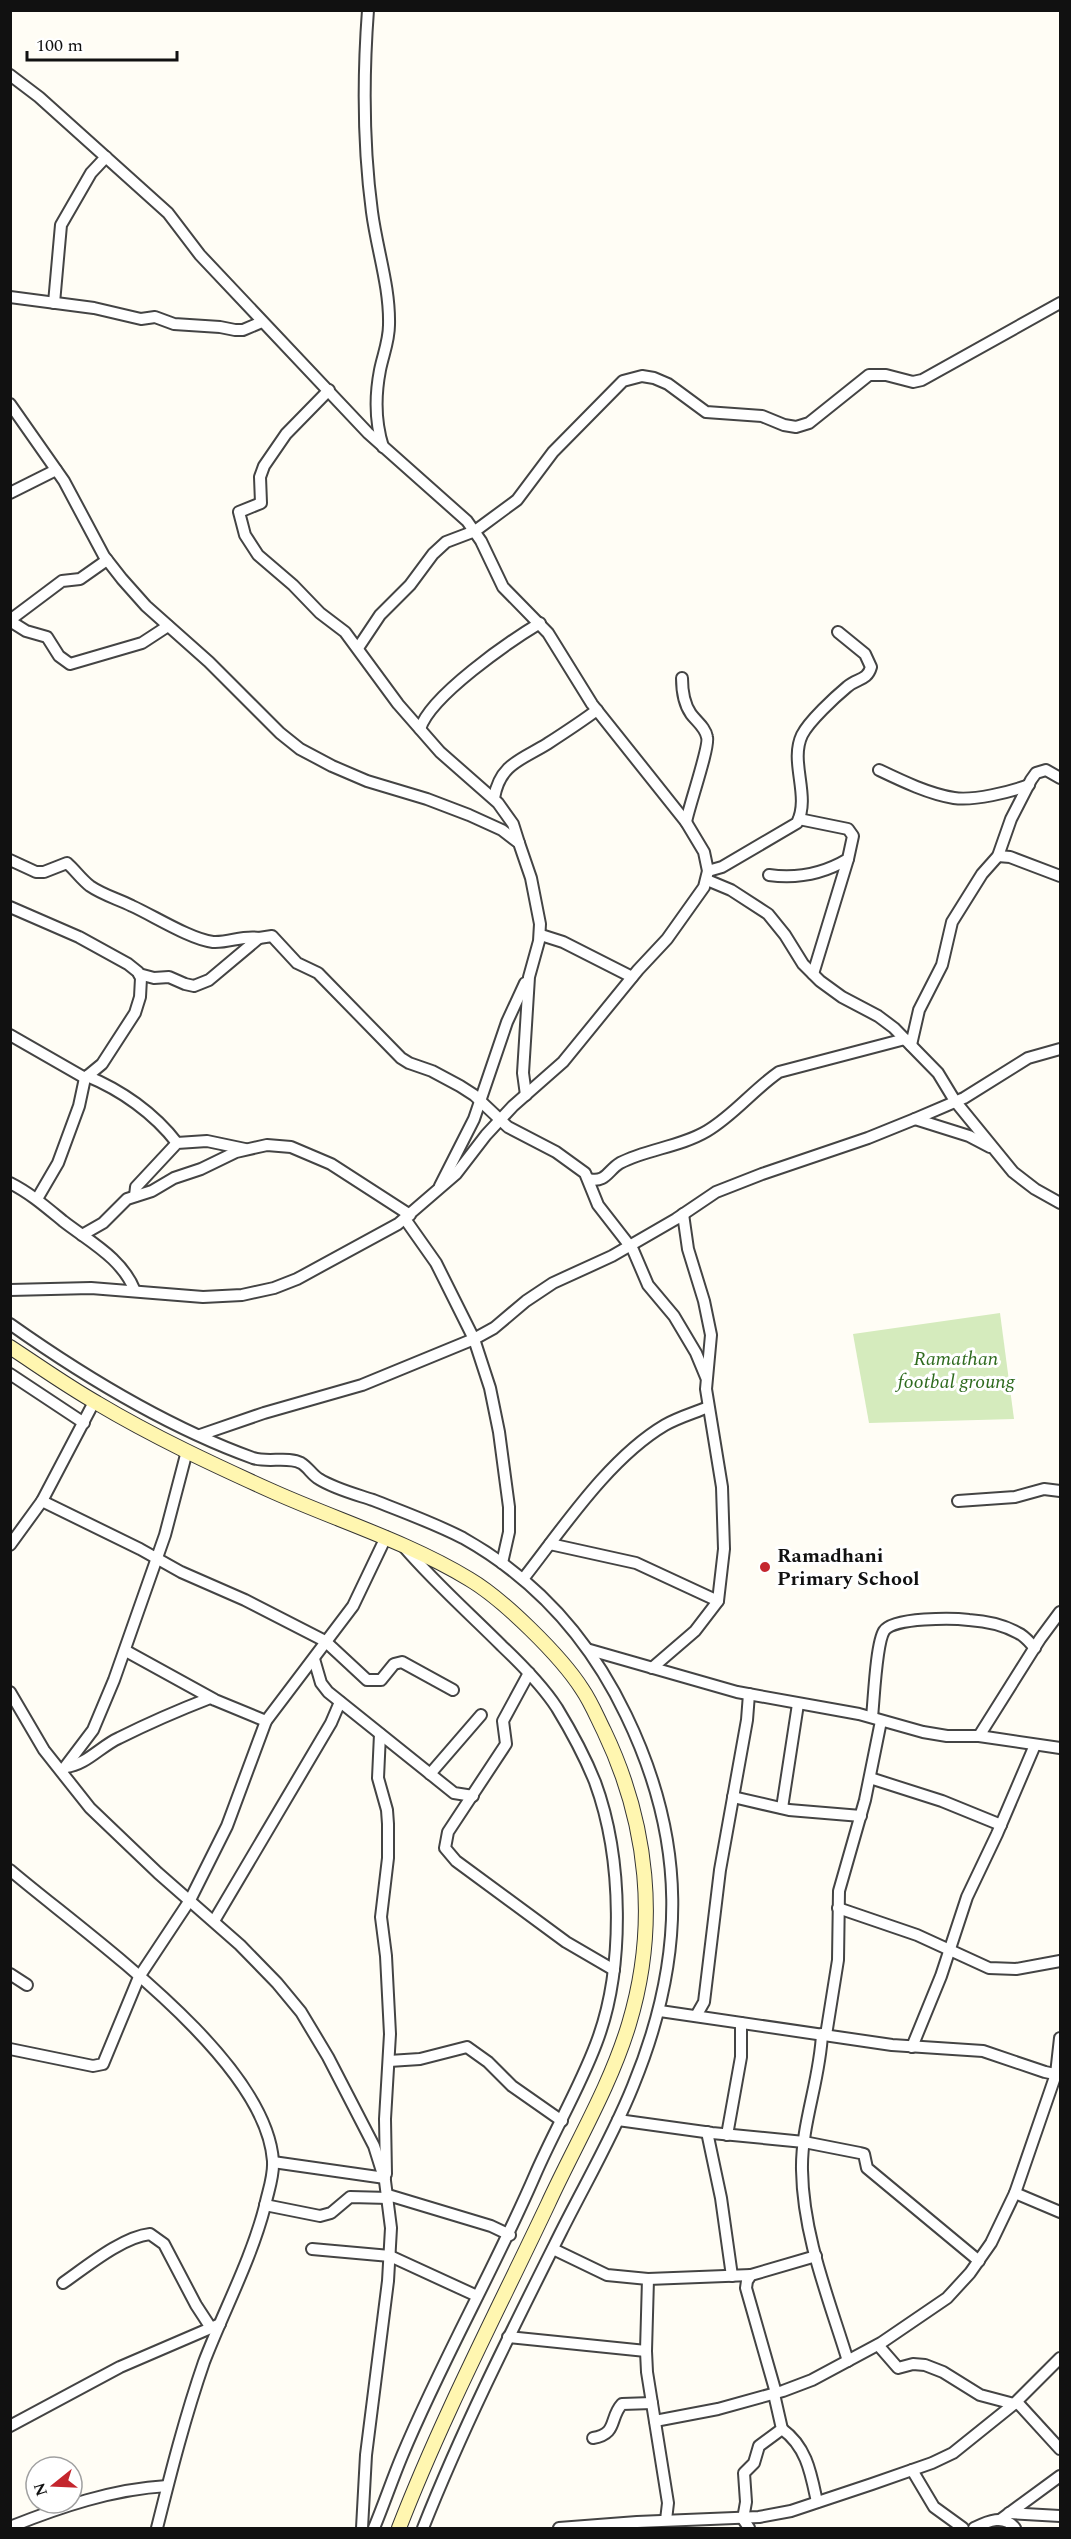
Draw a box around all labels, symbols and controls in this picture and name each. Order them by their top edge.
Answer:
scale bar [27,24,177,62]
text: 100 m [36,32,83,59]
park label: Ramathan footbal groung [894,1344,1016,1397]
place label: Ramadhani Primary School [777,1541,920,1594]
marker: Ramadhani Primary School [758,1560,772,1574]
north arrow [24,2455,84,2515]
text: N [27,2479,54,2499]

